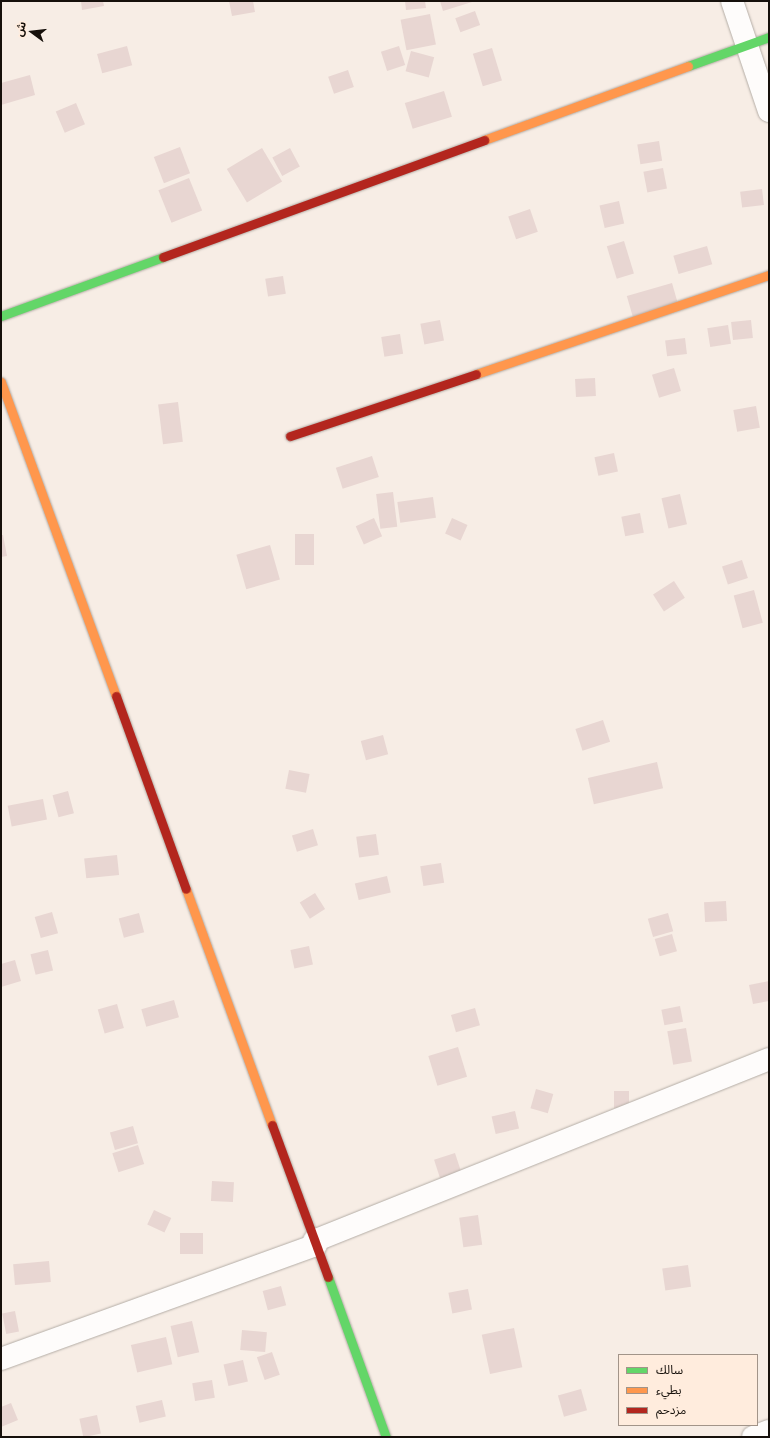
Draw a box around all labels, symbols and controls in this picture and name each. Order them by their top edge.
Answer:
north arrow [12,12,52,52]
text: ش [12,20,29,38]
legend [618,1354,758,1426]
text: سالك [656,1362,683,1377]
text: بطيء [656,1382,682,1397]
text: مزدحم [656,1402,686,1417]

